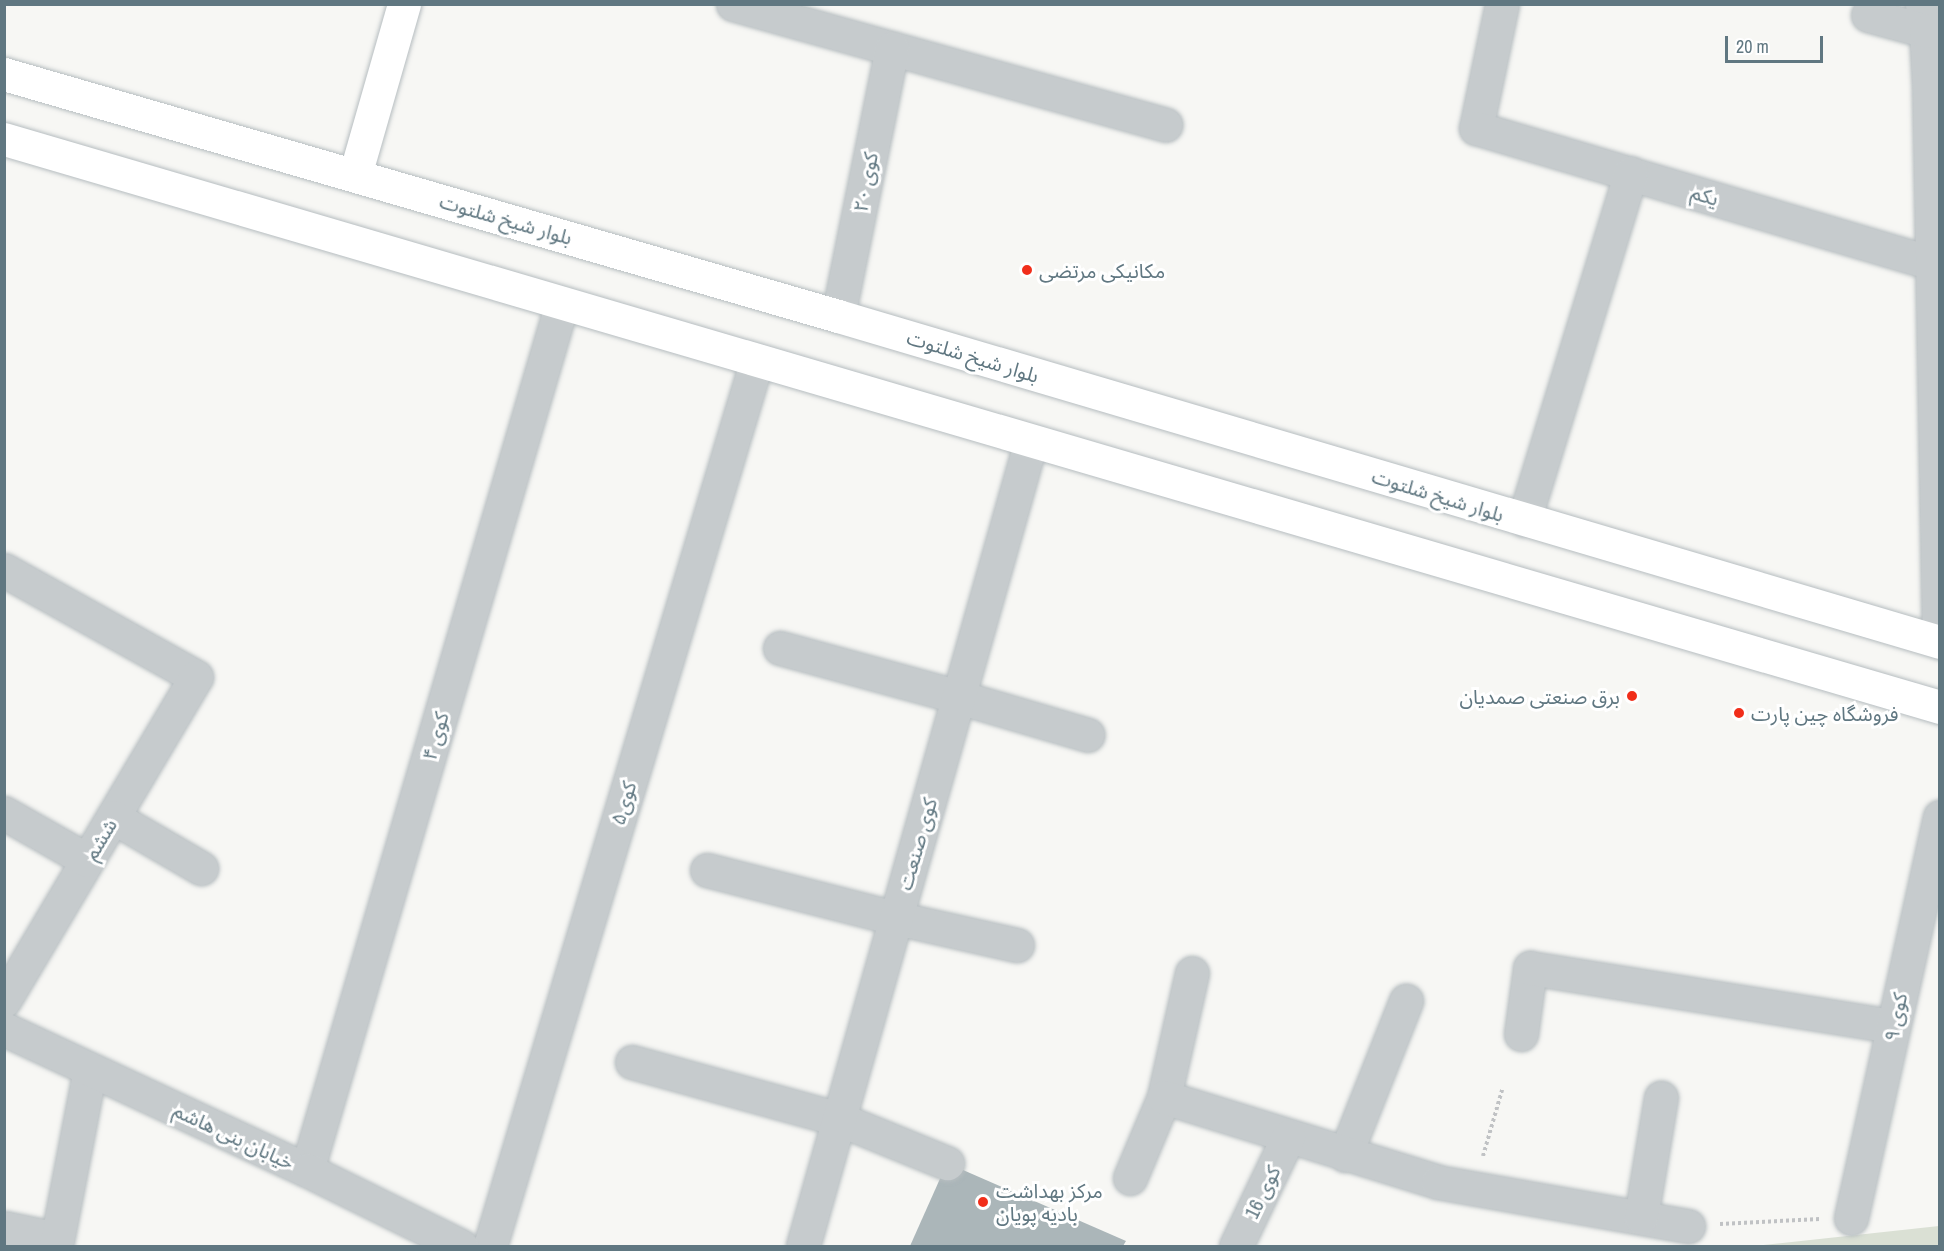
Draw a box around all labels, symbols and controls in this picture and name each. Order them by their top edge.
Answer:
scale bar [1728,24,1826,62]
text: 20 m [1736,34,1769,59]
street label: کوی ۲۰ [847,150,883,214]
street label: یکم [1688,180,1722,210]
street label: بلوار شیخ شلتوت [437,189,575,249]
place label: مکانیکی مرتضی [1039,258,1165,282]
marker: مکانیکی مرتضی [1020,263,1034,277]
street label: بلوار شیخ شلتوت [904,325,1042,387]
street label: بلوار شیخ شلتوت [1369,464,1507,526]
place label: برق صنعتی صمدیان [1459,684,1620,708]
marker: برق صنعتی صمدیان [1625,689,1639,703]
place label: فروشگاه چین پارت [1751,701,1899,725]
marker: فروشگاه چین پارت [1732,706,1746,720]
street label: کوی ۴ [417,709,453,763]
street label: کوی۵ [605,778,641,828]
street label: کوی صنعت [892,795,942,893]
street label: ششم [78,814,122,864]
street label: کوی ۹ [1878,991,1912,1043]
street label: خیابان بنی هاشم [170,1098,298,1174]
street label: کوی 16 [1239,1162,1285,1222]
place label: مرکز بهداشت بادیه پویان [996,1178,1103,1225]
marker: مرکز بهداشت بادیه پویان [974,1193,992,1211]

